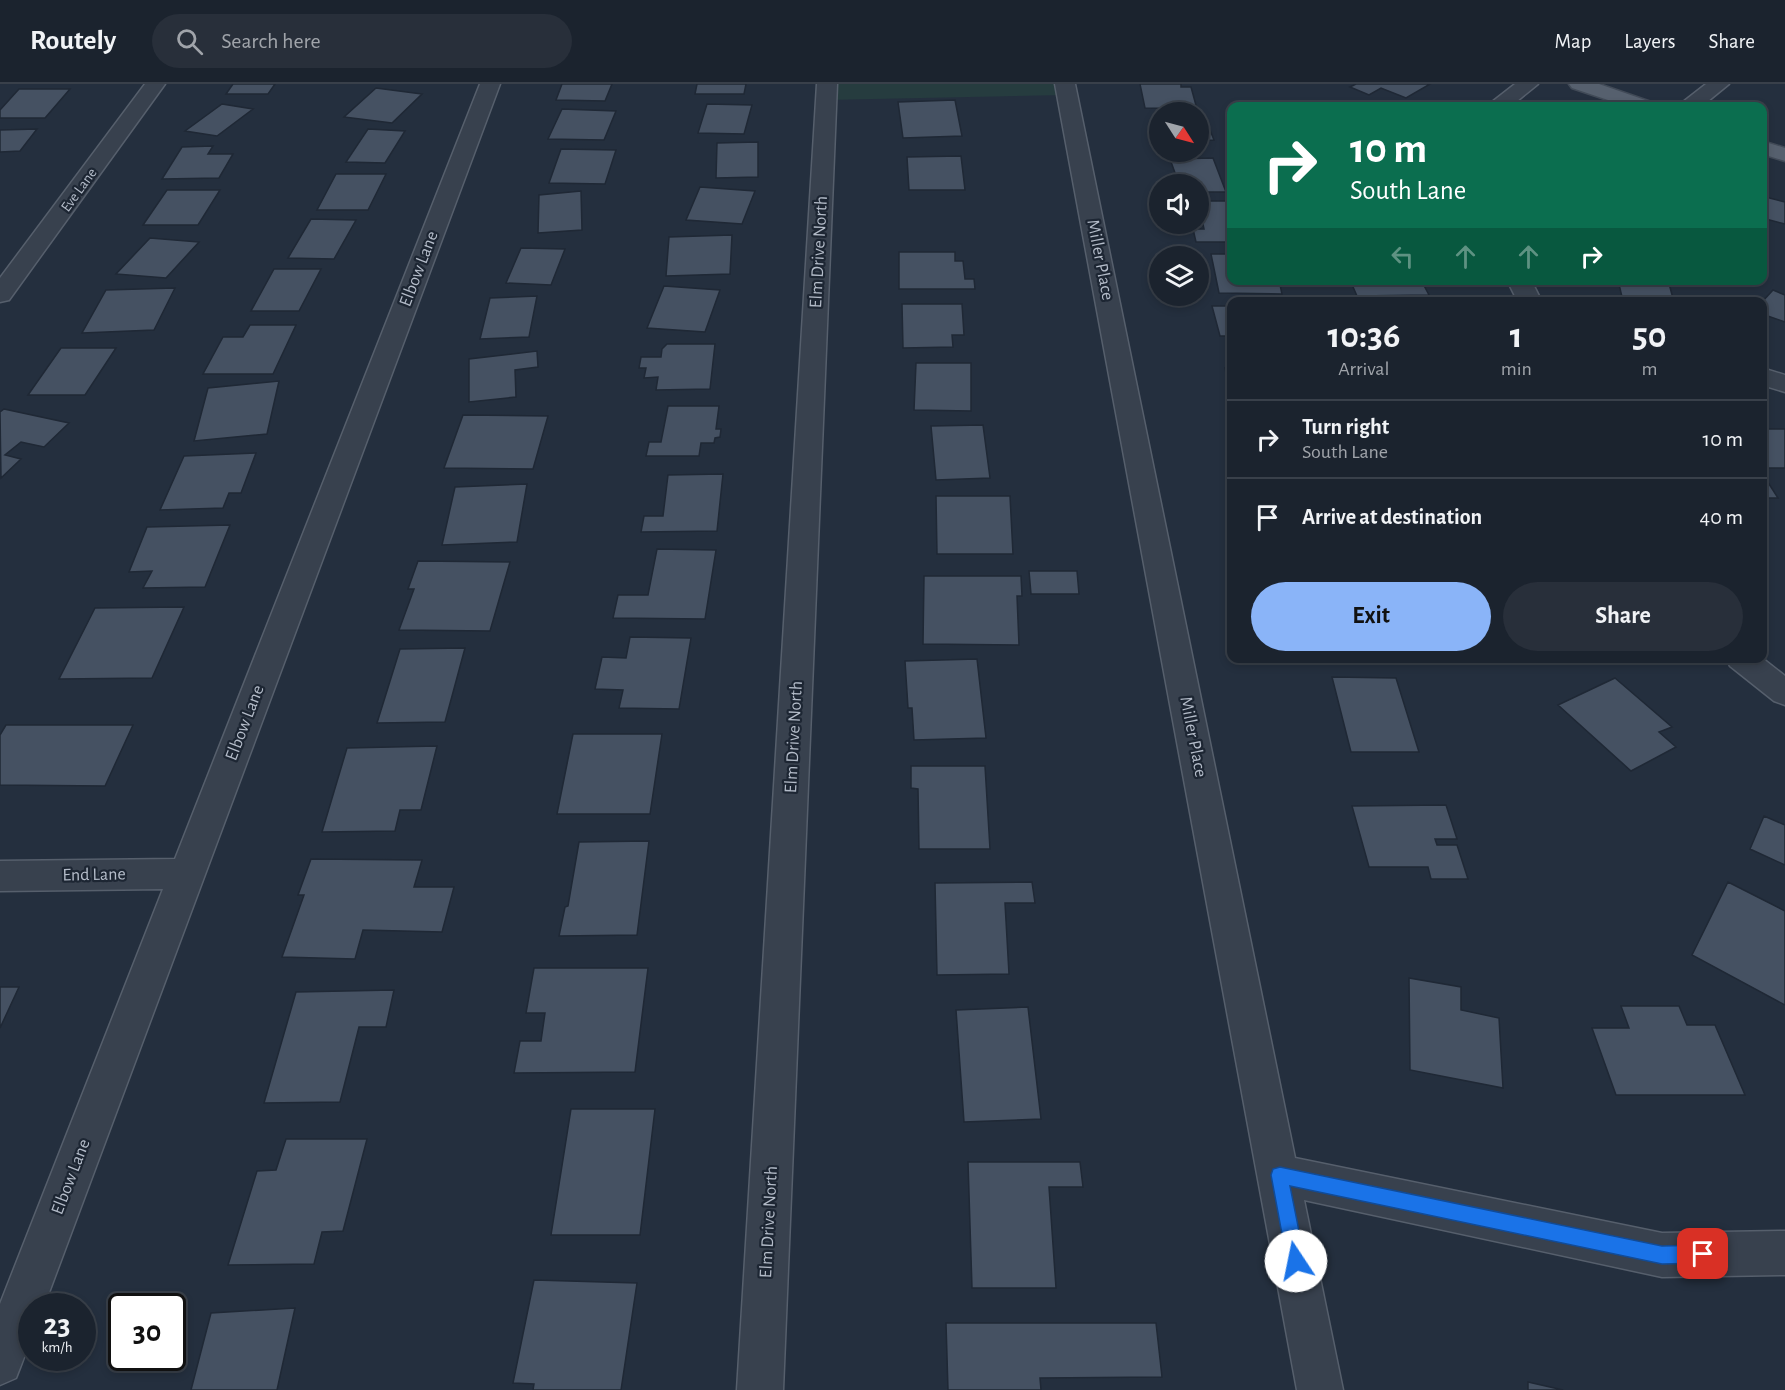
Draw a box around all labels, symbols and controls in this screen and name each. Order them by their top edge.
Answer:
search box [152,14,572,68]
icon: search [173,25,206,58]
text: Routely [30,27,116,55]
text: Search here [221,30,321,52]
text: Map [1555,31,1591,52]
text: Layers [1624,31,1675,52]
text: Share [1708,31,1755,52]
north arrow [1149,102,1209,162]
map controls [1149,102,1209,306]
icon: right [1251,126,1329,204]
text: 10 m [1350,128,1427,170]
street label: Eve Lane [58,165,100,215]
button: sound [1149,174,1209,234]
text: South Lane [1350,177,1466,204]
street label: Elm Drive North [807,195,831,309]
street label: Miller Place [1083,218,1117,302]
street label: Elbow Lane [396,229,442,309]
icon: left [1386,240,1419,273]
icon: ahead [1449,240,1482,273]
icon: ahead [1512,240,1545,273]
icon: right [1575,240,1608,273]
button: layers [1149,246,1209,306]
text: 10:36 [1327,318,1400,354]
text: 1 [1510,318,1523,354]
text: 50 [1632,318,1667,354]
text: Arrival [1338,359,1390,379]
text: min [1501,359,1532,379]
text: m [1641,359,1657,379]
text: Turn right [1302,416,1389,438]
icon: right [1251,423,1284,456]
text: 10 m [1703,428,1743,450]
text: South Lane [1302,442,1388,462]
icon: arrive [1251,501,1284,534]
text: Arrive at destination [1302,506,1482,528]
text: 40 m [1700,506,1743,528]
button: Exit [1251,582,1491,651]
button: Share [1503,582,1743,651]
street label: Elm Drive North [782,680,806,794]
street label: Elbow Lane [222,683,268,763]
street label: Miller Place [1176,695,1210,779]
street label: End Lane [62,865,126,885]
street label: Elbow Lane [48,1137,94,1217]
street label: Elm Drive North [757,1165,781,1279]
pin [1677,1228,1728,1279]
position arrow [1264,1229,1328,1293]
icon: arrive [1686,1237,1719,1270]
speed limit sign: 30 [108,1293,186,1371]
text: 23 [43,1310,71,1340]
text: km/h [42,1340,72,1355]

